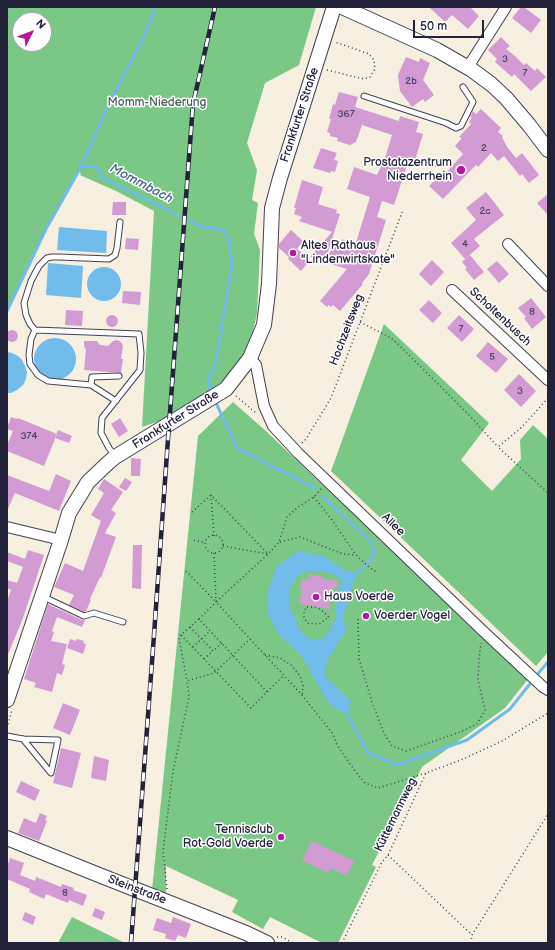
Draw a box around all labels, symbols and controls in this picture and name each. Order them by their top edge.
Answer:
north arrow [12,12,52,52]
scale bar [415,12,486,38]
text: N [33,17,48,32]
text: 50 m [420,19,447,34]
house number: 3 [502,53,508,65]
street label: Frankfurter Straße [278,66,322,164]
house number: 7 [523,67,527,79]
house number: 2b [405,75,417,87]
park label: Momm-Niederung [107,96,207,110]
house number: 367 [337,108,355,120]
house number: 2 [481,142,487,154]
place label: Prostatazentrum Niederrhein [363,156,452,184]
water label: Mommbach [107,161,175,207]
marker: Prostatazentrum Niederrhein [455,164,467,176]
house number: 2c [479,205,491,217]
house number: 4 [462,238,468,250]
place label: Altes Rathaus "Lindenwirtskate" [301,239,395,267]
marker: Altes Rathaus "Lindenwirtskate" [288,248,298,258]
street label: Scholtenbusch [466,285,534,349]
street label: Hochzeitsweg [327,292,367,368]
house number: 8 [529,306,535,318]
house number: 7 [459,323,463,335]
house number: 5 [489,351,495,363]
house number: 3 [517,385,523,397]
street label: Frankfurter Straße [130,388,222,452]
house number: 374 [20,430,38,442]
street label: Allee [378,511,408,539]
place label: Haus Voerde [324,590,394,604]
marker: Haus Voerde [311,592,321,602]
place label: Voerder Vogel [374,609,450,623]
marker: Voerder Vogel [361,611,371,621]
street label: Küttemannweg [372,776,420,854]
place label: Tennisclub Rot-Gold Voerde [183,823,273,851]
marker: Tennisclub Rot-Gold Voerde [276,832,286,842]
street label: Steinstraße [106,872,168,908]
house number: 8 [62,887,68,899]

